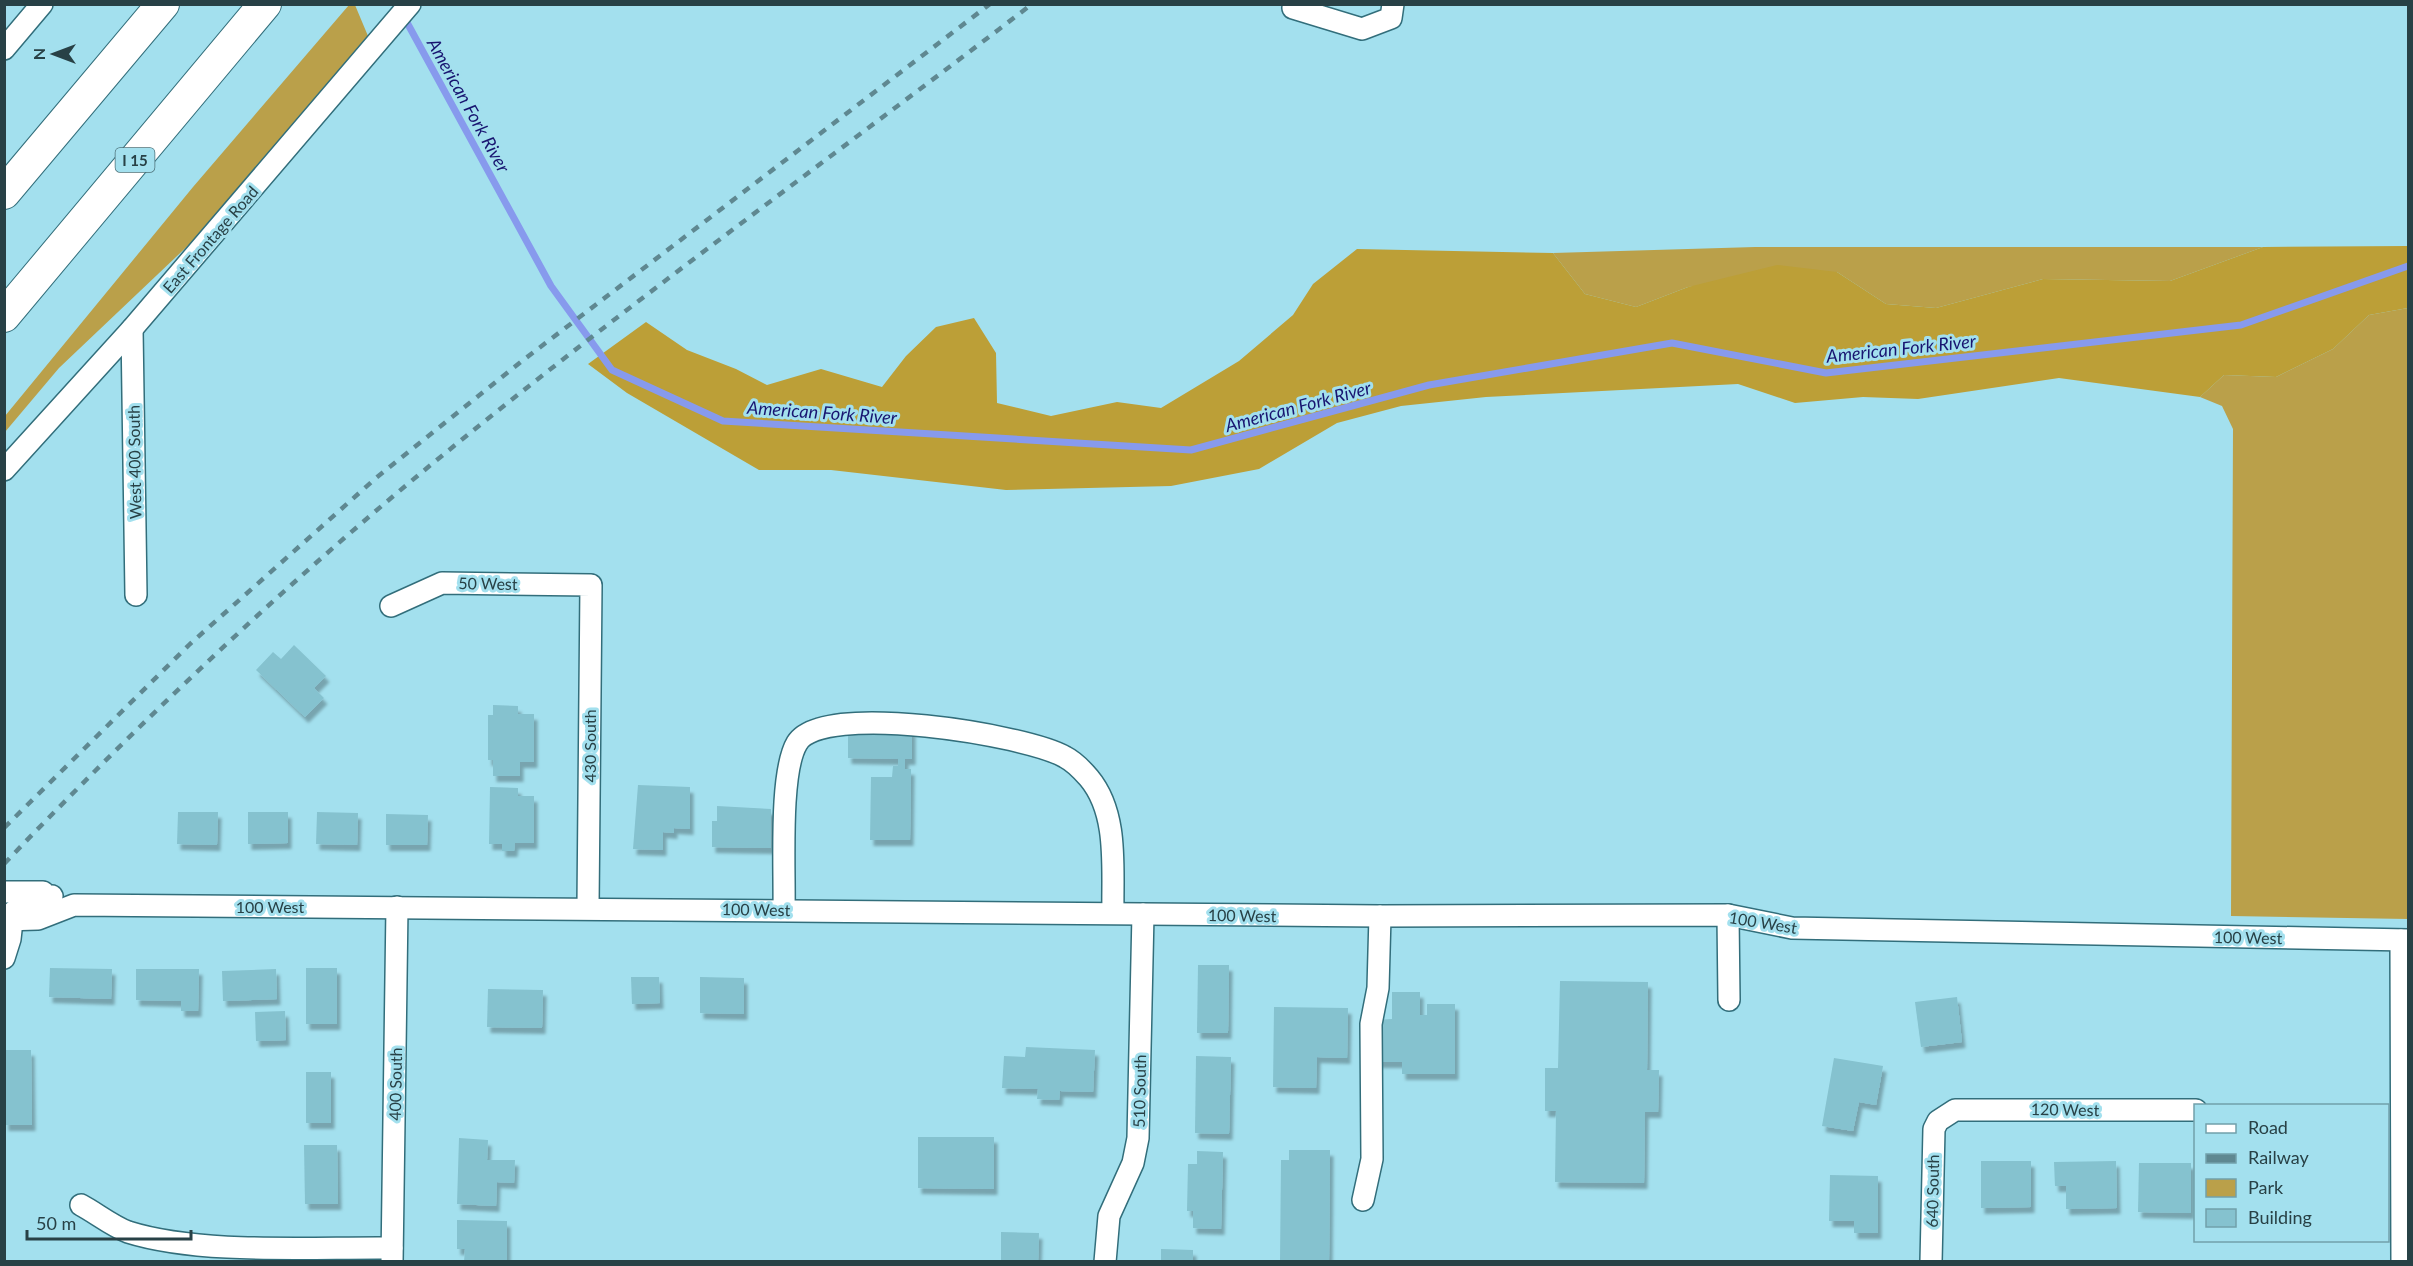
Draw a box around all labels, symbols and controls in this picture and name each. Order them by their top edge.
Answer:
north arrow [24,24,84,84]
water label: American Fork River [423,33,515,177]
text: N [29,48,48,60]
road number: I 15 [116,148,154,172]
street label: East Frontage Road [158,182,262,296]
water label: American Fork River [1824,329,1978,367]
water label: American Fork River [1222,376,1374,436]
water label: American Fork River [745,396,898,428]
street label: West 400 South [124,405,144,519]
street label: 50 West [458,573,518,593]
street label: 430 South [580,709,599,783]
street label: 100 West [236,897,305,916]
street label: 100 West [722,899,791,919]
street label: 100 West [1208,905,1277,925]
street label: 100 West [1728,907,1799,937]
street label: 100 West [2214,927,2283,947]
street label: 400 South [385,1047,405,1121]
street label: 510 South [1129,1054,1149,1128]
street label: 120 West [2031,1099,2100,1119]
legend [2194,1104,2389,1242]
text: Road [2248,1116,2288,1138]
text: Railway [2248,1146,2309,1168]
street label: 640 South [1922,1154,1942,1228]
text: Park [2248,1176,2284,1198]
scale bar [27,1203,190,1241]
text: Building [2248,1206,2312,1228]
text: 50 m [36,1212,76,1234]

